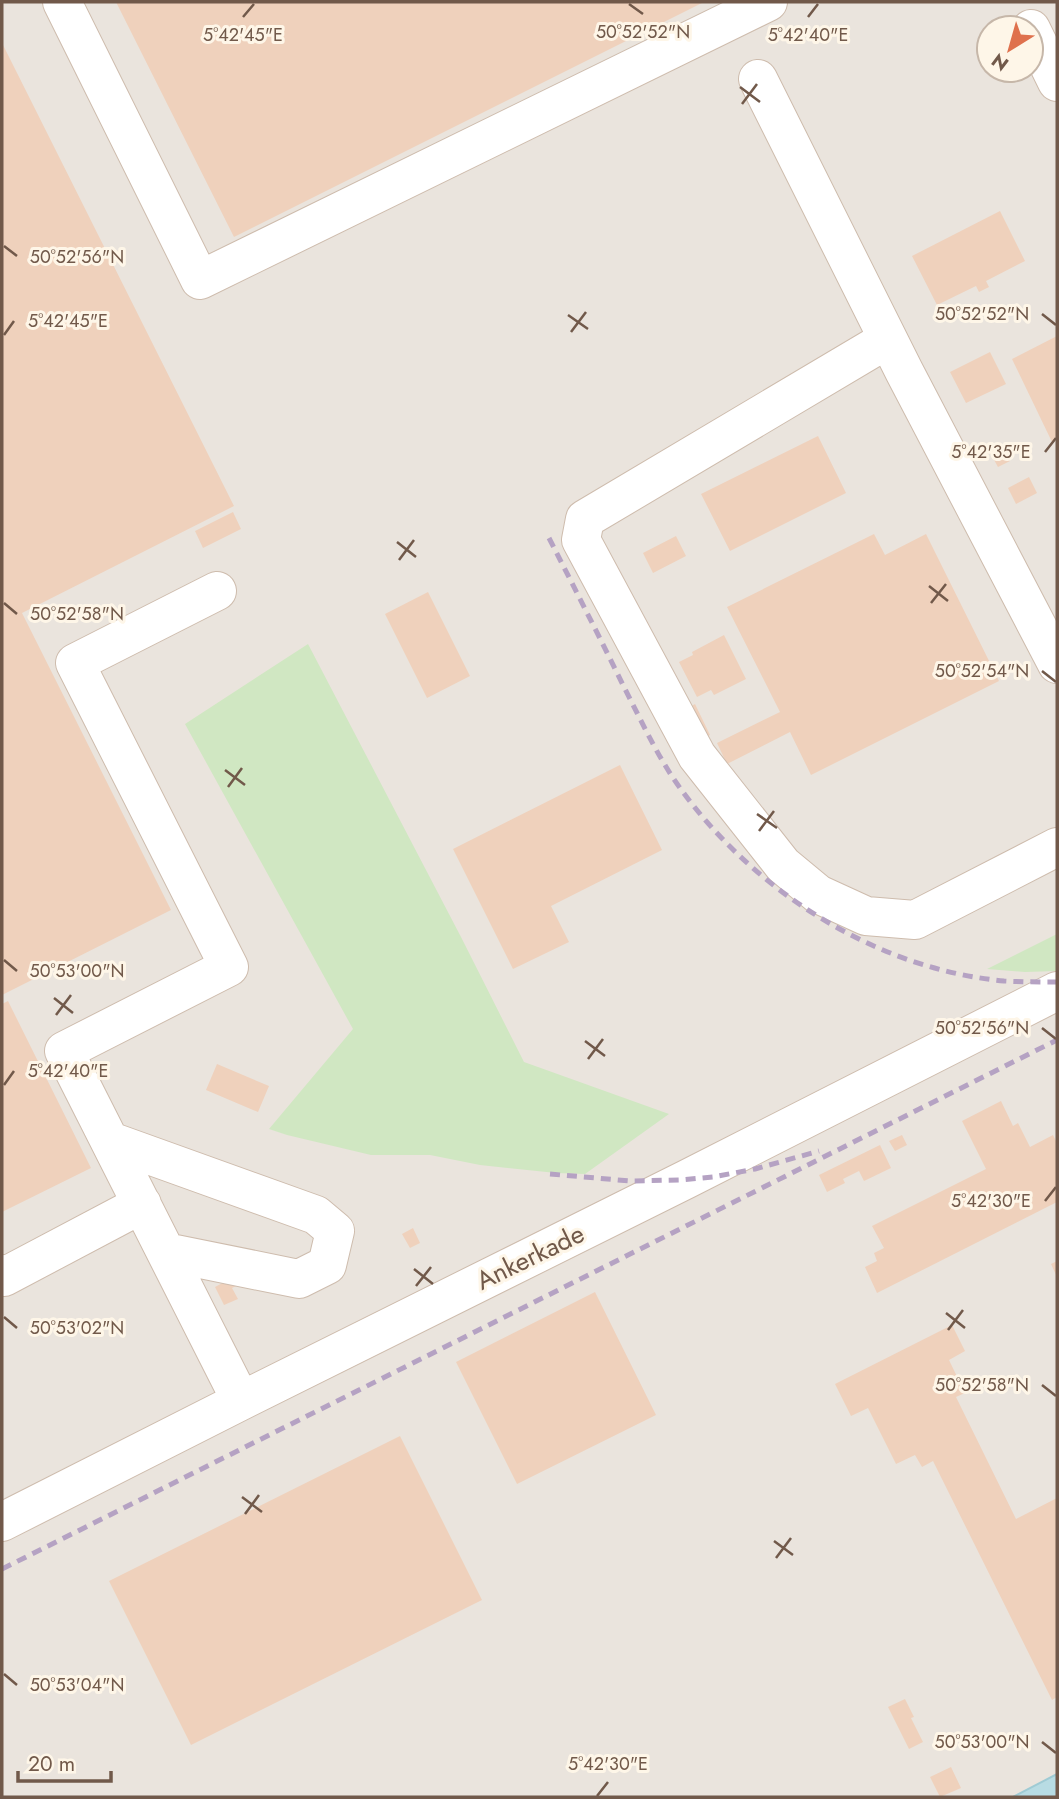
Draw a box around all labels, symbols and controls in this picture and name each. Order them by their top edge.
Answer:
north arrow [975,14,1045,84]
text: 50°52'52"N [596,19,690,45]
text: 5°42'45"E [203,22,283,48]
text: 5°42'40"E [768,22,848,48]
text: N [986,47,1014,78]
text: 50°52'56"N [30,244,124,270]
text: 50°52'52"N [935,301,1029,327]
text: 5°42'45"E [28,308,108,334]
text: 5°42'35"E [951,439,1031,465]
text: 50°52'58"N [30,601,124,627]
text: 50°52'54"N [935,658,1029,684]
text: 50°53'00"N [30,958,125,984]
text: 50°52'56"N [935,1015,1029,1041]
text: 5°42'40"E [28,1058,108,1084]
text: 5°42'30"E [951,1188,1031,1214]
street label: Ankerkade [469,1214,591,1300]
text: 50°53'02"N [30,1315,124,1341]
text: 50°52'58"N [935,1372,1029,1398]
text: 50°53'04"N [30,1672,124,1698]
text: 50°53'00"N [935,1729,1030,1755]
scale bar [18,1740,110,1784]
text: 20 m [28,1749,75,1779]
text: 5°42'30"E [568,1751,648,1777]

